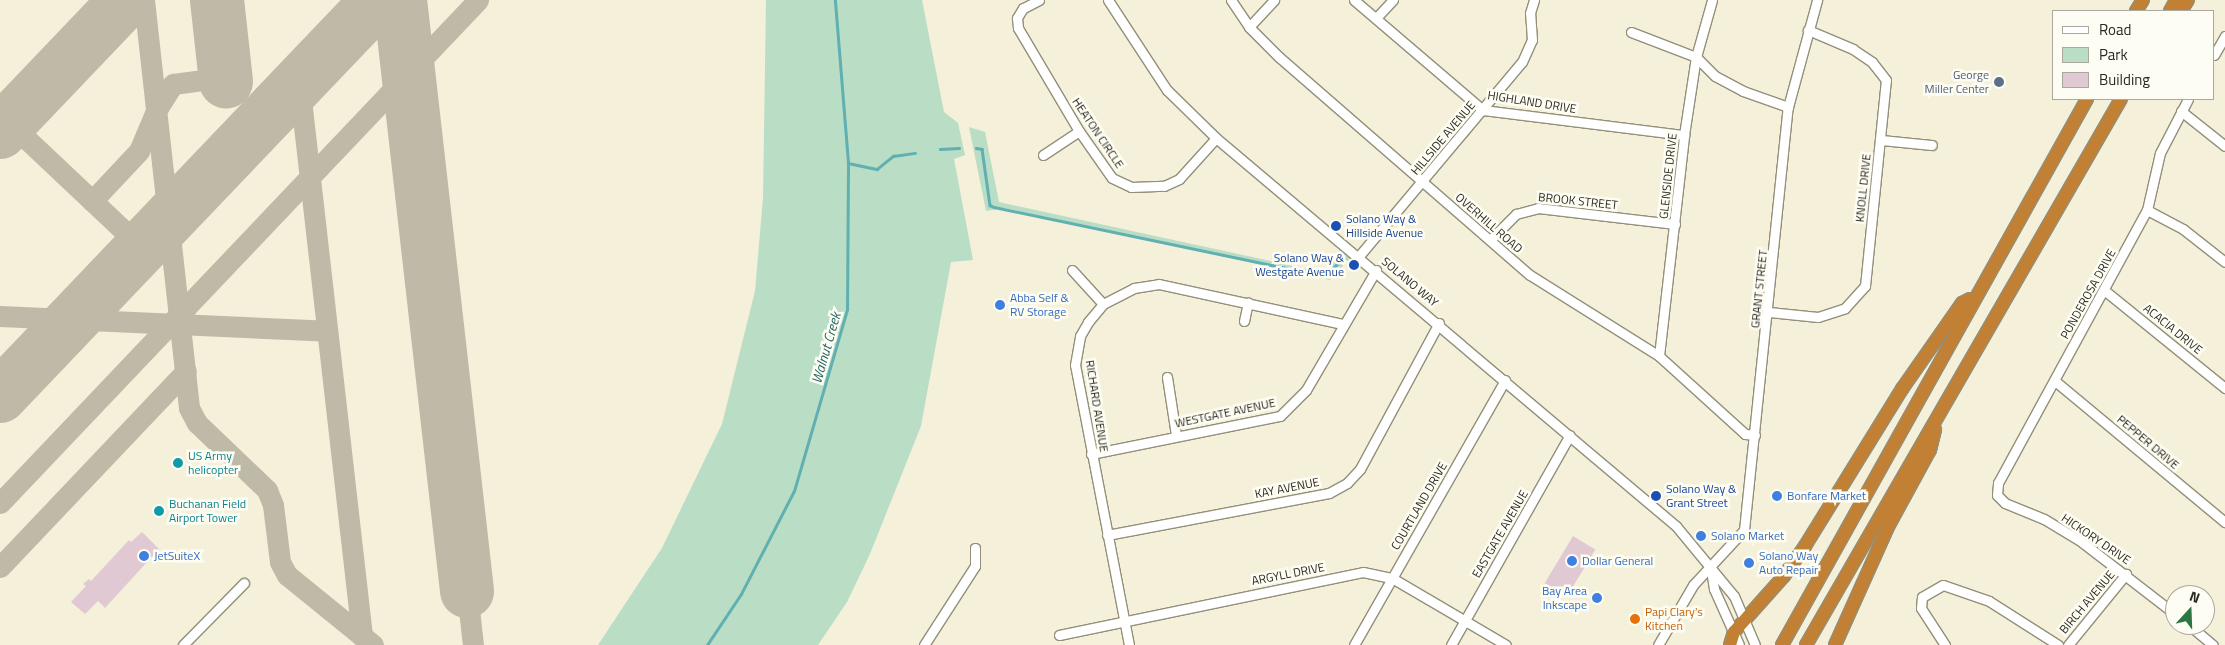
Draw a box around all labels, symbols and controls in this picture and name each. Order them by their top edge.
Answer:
legend [2052,10,2215,100]
text: Road [2099,18,2131,41]
text: Park [2099,43,2128,66]
place label: George Miller Center [1925,68,1989,96]
text: Building [2099,68,2150,91]
marker: George Miller Center [1993,76,2005,88]
street label: HIGHLAND DRIVE [1487,88,1577,116]
street label: HEATON CIRCLE [1069,95,1127,171]
street label: HILLSIDE AVENUE [1408,98,1478,178]
street label: GLENSIDE DRIVE [1656,132,1680,220]
street label: KNOLL DRIVE [1852,153,1874,223]
street label: OVERHILL ROAD [1453,190,1525,256]
street label: BROOK STREET [1538,190,1618,212]
place label: Solano Way & Hillside Avenue [1346,212,1423,240]
marker: Solano Way & Hillside Avenue [1330,220,1342,232]
street label: PONDEROSA DRIVE [2057,246,2119,342]
street label: GRANT STREET [1748,249,1770,329]
place label: Solano Way & Westgate Avenue [1255,251,1344,279]
street label: SOLANO WAY [1379,254,1441,310]
marker: Solano Way & Westgate Avenue [1348,259,1360,271]
place label: Abba Self & RV Storage [1010,291,1069,319]
marker: Abba Self & RV Storage [994,299,1006,311]
street label: ACACIA DRIVE [2141,301,2205,357]
water label: Walnut Creek [808,310,844,386]
street label: RICHARD AVENUE [1083,359,1111,453]
street label: WESTGATE AVENUE [1173,395,1277,431]
street label: PEPPER DRIVE [2114,412,2182,472]
place label: US Army helicopter [188,449,238,477]
marker: US Army helicopter [172,457,184,469]
street label: COURTLAND DRIVE [1388,460,1450,552]
street label: KAY AVENUE [1254,475,1320,501]
place label: Solano Way & Grant Street [1666,482,1736,510]
street label: EASTGATE AVENUE [1469,488,1531,580]
place label: Bonfare Market [1787,489,1866,503]
marker: Solano Way & Grant Street [1650,490,1662,502]
marker: Bonfare Market [1771,490,1783,502]
place label: Buchanan Field Airport Tower [169,497,246,525]
marker: Buchanan Field Airport Tower [153,505,165,517]
street label: HICKORY DRIVE [2059,511,2133,567]
place label: Solano Market [1711,529,1784,543]
marker: Solano Market [1695,530,1707,542]
place label: JetSuiteX [154,549,200,563]
place label: Solano Way Auto Repair [1759,549,1818,577]
marker: JetSuiteX [138,550,150,562]
place label: Dollar General [1582,554,1653,568]
marker: Dollar General [1566,555,1578,567]
marker: Solano Way Auto Repair [1743,557,1755,569]
street label: ARGYLL DRIVE [1250,560,1326,588]
street label: BIRCH AVENUE [2056,568,2118,636]
place label: Bay Area Inkscape [1542,584,1587,612]
north arrow [2165,585,2215,635]
text: N [2187,585,2203,608]
marker: Bay Area Inkscape [1591,592,1603,604]
place label: Papi Clary's Kitchen [1645,605,1703,633]
marker: Papi Clary's Kitchen [1629,613,1641,625]

